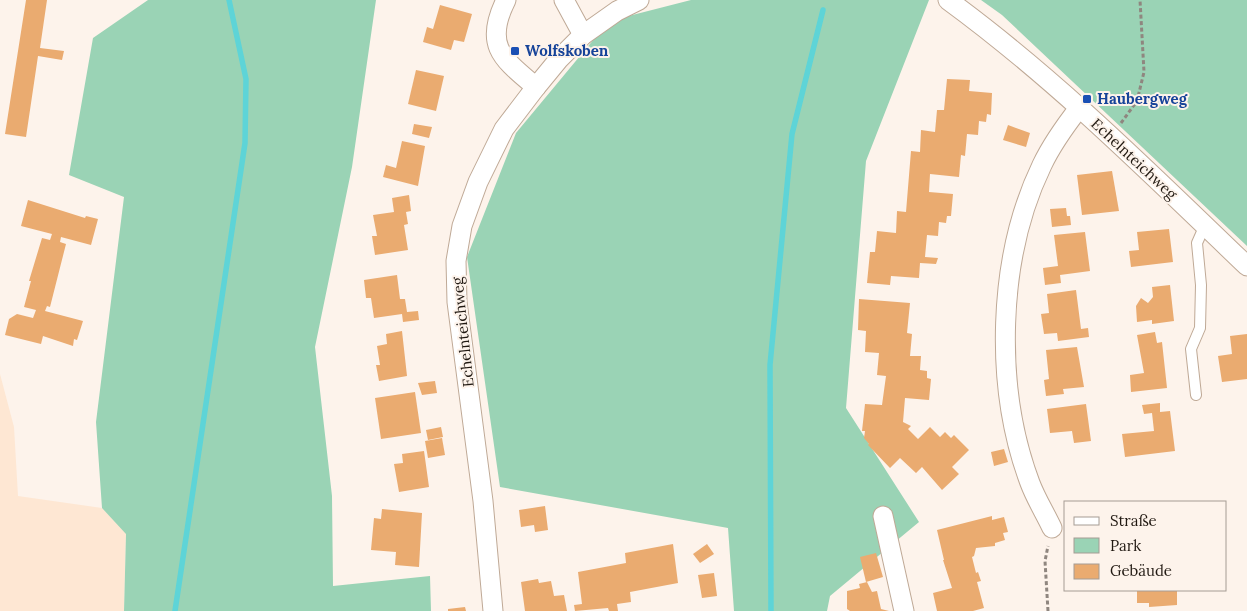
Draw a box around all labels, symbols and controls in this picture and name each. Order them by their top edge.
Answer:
place label: Wolfskoben [525,41,609,60]
marker: Wolfskoben [509,45,521,57]
place label: Haubergweg [1097,89,1188,108]
marker: Haubergweg [1081,93,1093,105]
street label: Echelnteichweg [1087,114,1182,204]
street label: Echelnteichweg [447,275,478,388]
legend [1064,501,1227,591]
text: Straße [1110,511,1157,530]
text: Park [1110,536,1141,555]
text: Gebäude [1110,561,1172,580]

